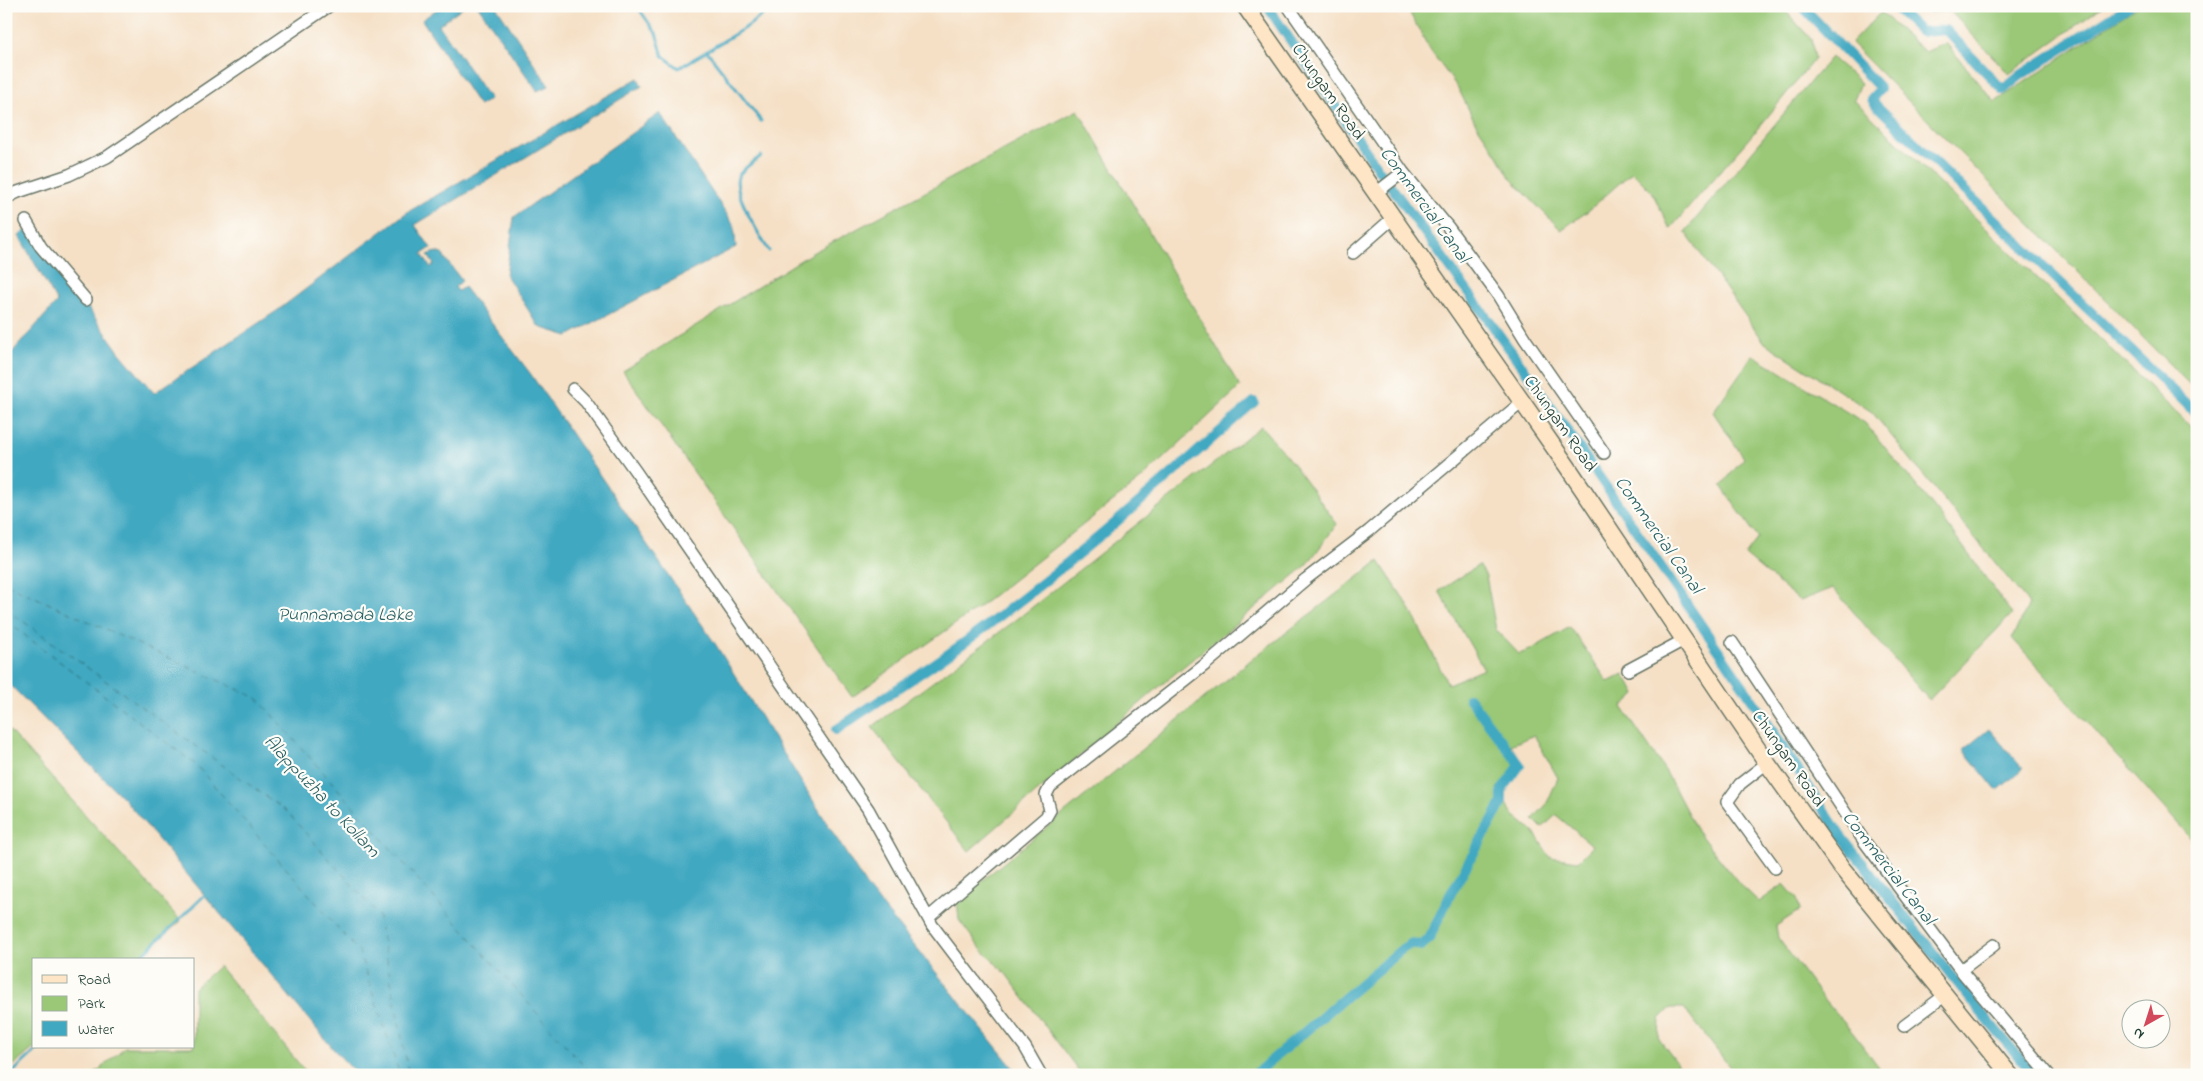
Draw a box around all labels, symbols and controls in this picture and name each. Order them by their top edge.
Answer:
street label: Chungam Road [1283,38,1370,146]
water label: Commercial Canal [1373,142,1477,271]
street label: Chungam Road [1515,370,1602,478]
water label: Commercial Canal [1607,471,1710,602]
water label: Punnamada Lake [278,602,414,629]
street label: Chungam Road [1743,705,1830,813]
water label: Alappuzha to Kollam [257,729,386,864]
water label: Commercial Canal [1835,806,1943,933]
legend [32,958,195,1048]
text: Road [78,969,111,991]
text: Park [78,993,106,1015]
north arrow [2120,998,2170,1048]
text: Water [78,1019,114,1041]
text: N [2128,1022,2149,1044]

